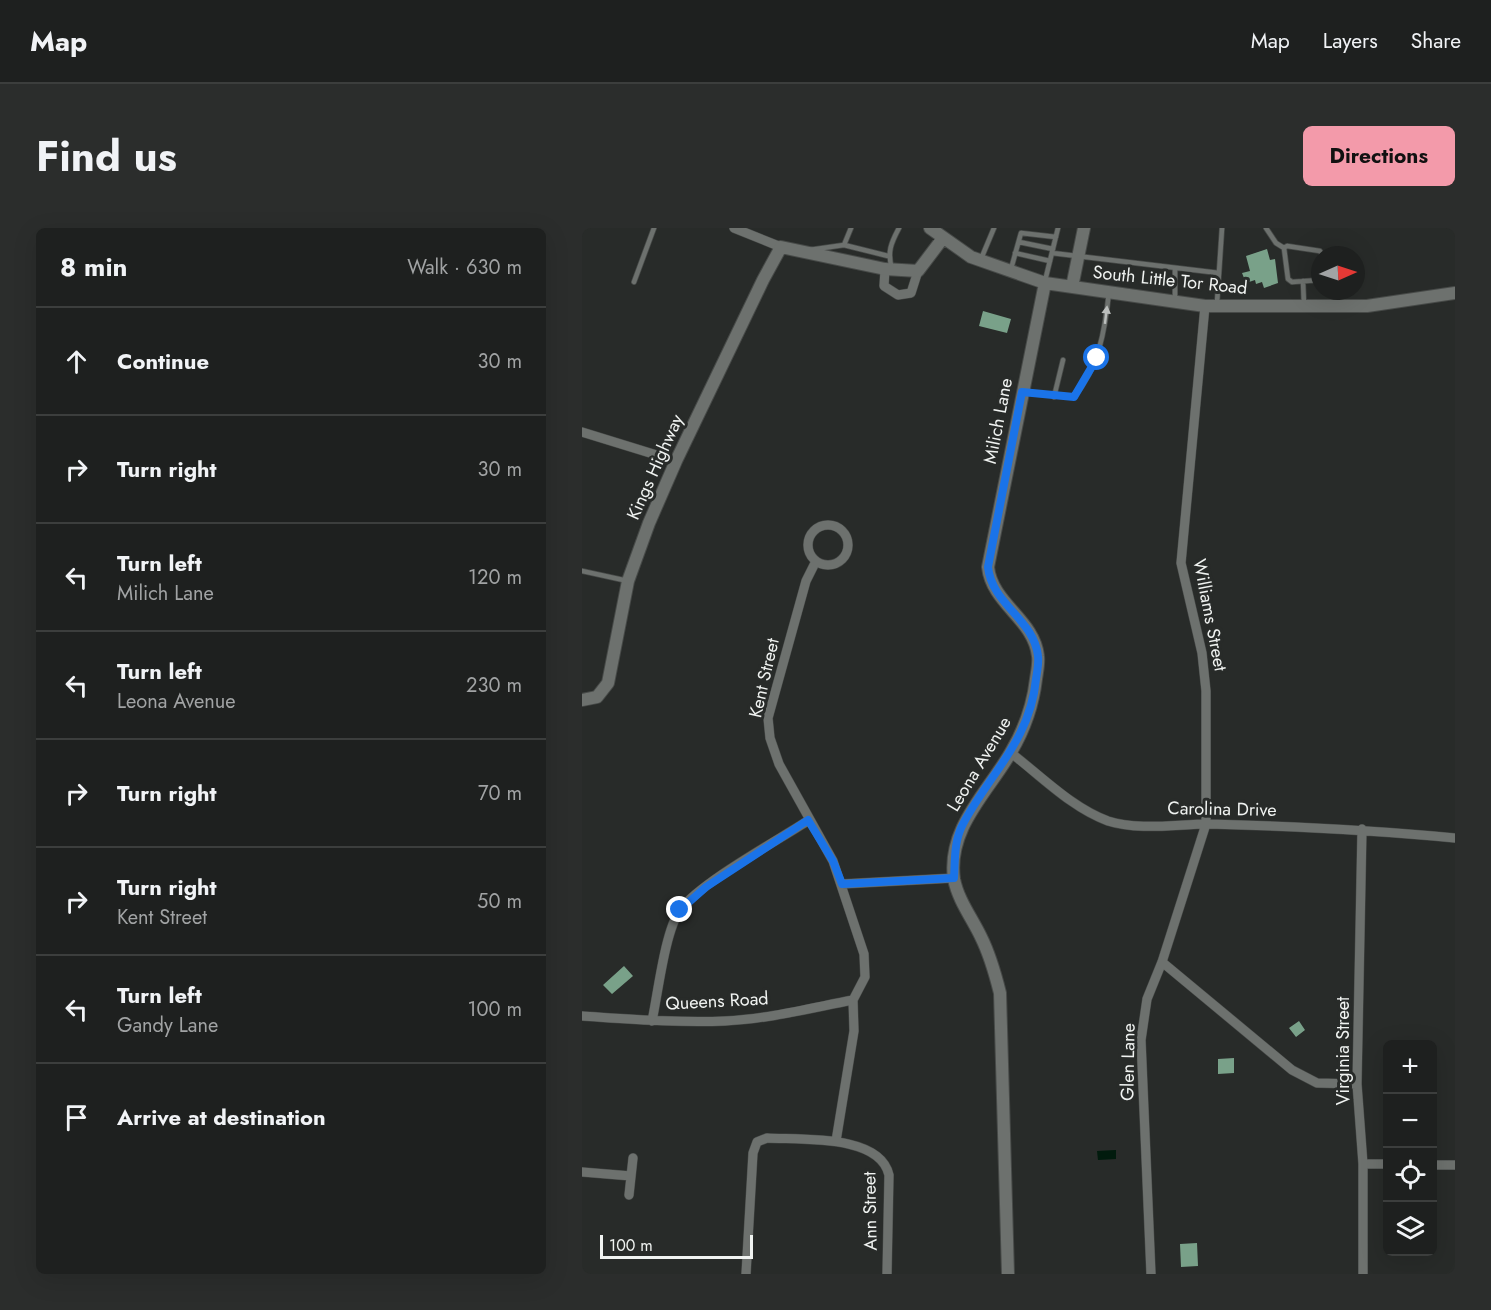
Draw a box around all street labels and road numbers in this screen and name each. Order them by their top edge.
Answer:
street label: South Little Tor Road [1091,259,1249,301]
street label: Milich Lane [977,376,1019,466]
street label: Kings Highway [620,410,690,524]
street label: Williams Street [1186,557,1234,674]
street label: Kent Street [742,635,786,720]
street label: Leona Avenue [940,712,1018,816]
street label: Carolina Drive [1167,795,1277,823]
street label: Queens Road [665,985,769,1017]
street label: Virginia Street [1330,996,1356,1105]
street label: Glen Lane [1114,1023,1142,1101]
street label: Ann Street [856,1171,884,1251]

